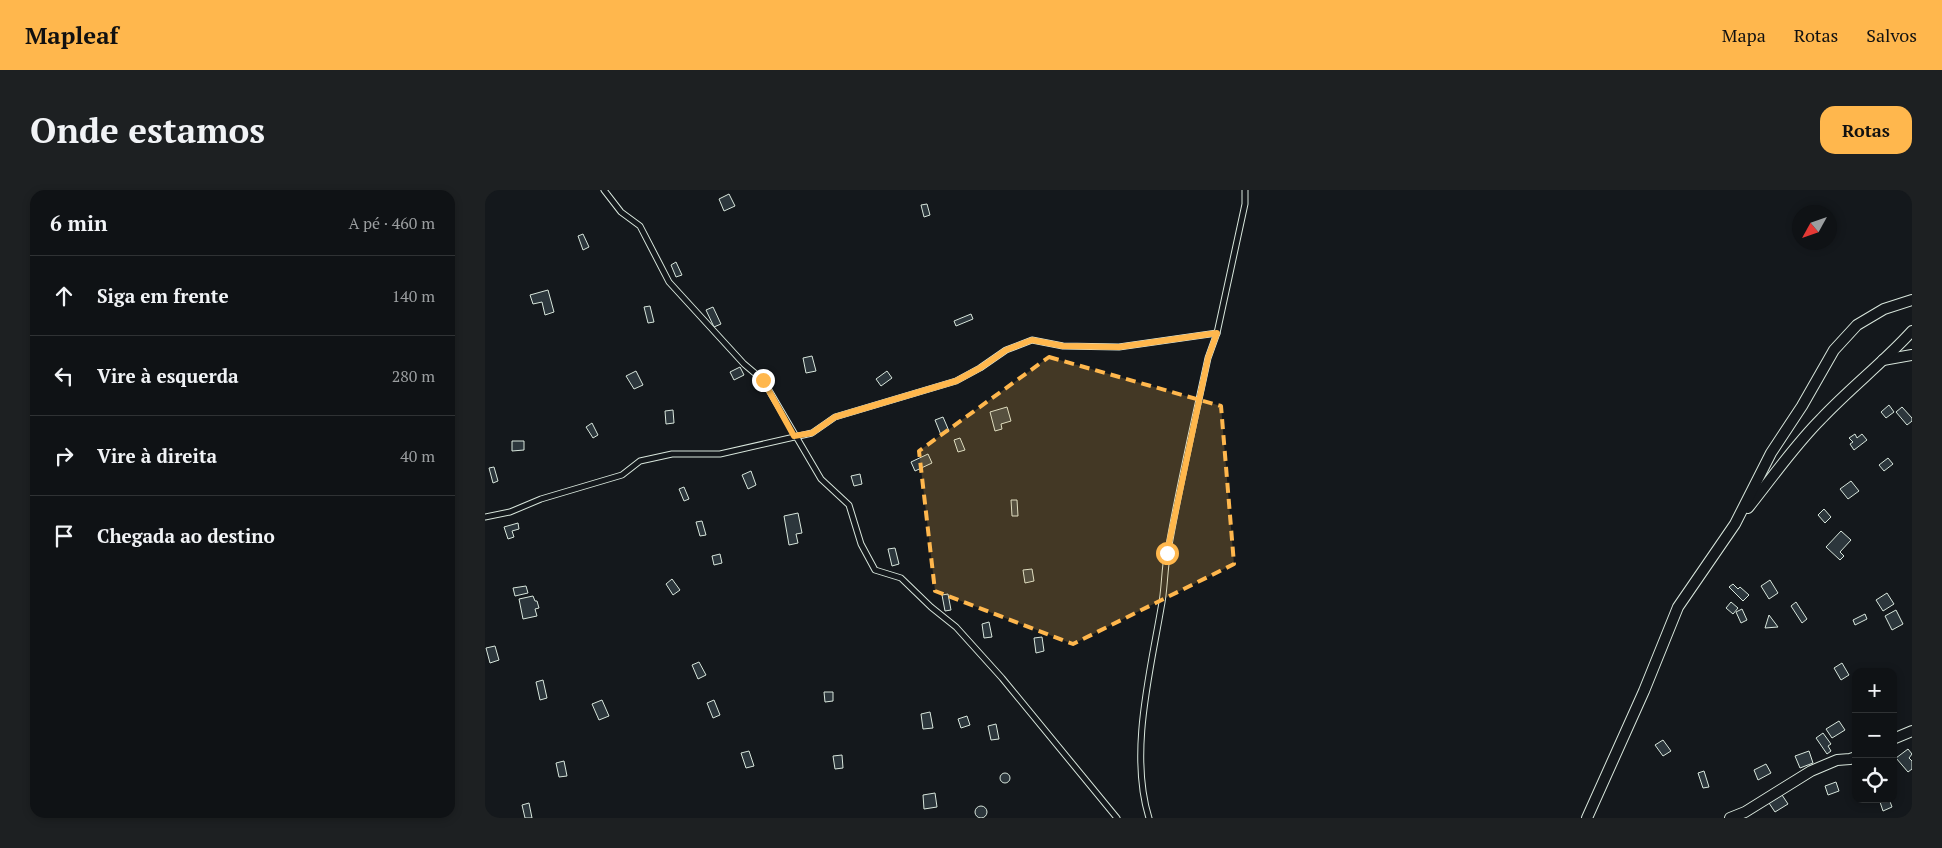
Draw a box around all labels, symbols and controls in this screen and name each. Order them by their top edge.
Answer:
text: Mapleaf [25,19,118,51]
text: Mapa [1722,23,1766,47]
text: Rotas [1794,23,1838,47]
text: Salvos [1866,23,1917,47]
button: Rotas [1820,106,1912,154]
text: Onde estamos [30,107,265,153]
north arrow [1792,205,1837,250]
text: 6 min [50,209,107,237]
text: A pé · 460 m [348,212,435,234]
icon: ahead [50,282,78,310]
text: Siga em frente [97,283,229,308]
text: 140 m [392,285,435,307]
icon: left [50,362,78,390]
text: Vire à esquerda [97,363,239,388]
text: 280 m [392,365,435,387]
route end [752,369,775,392]
icon: right [50,442,78,470]
text: Vire à direita [97,443,217,468]
text: 40 m [400,445,435,467]
icon: arrive [50,522,78,550]
text: Chegada ao destino [97,523,275,548]
route start [1156,542,1179,565]
map controls [1852,668,1897,803]
button: + [1852,668,1897,713]
button: − [1852,713,1897,758]
button: locate [1852,758,1897,803]

